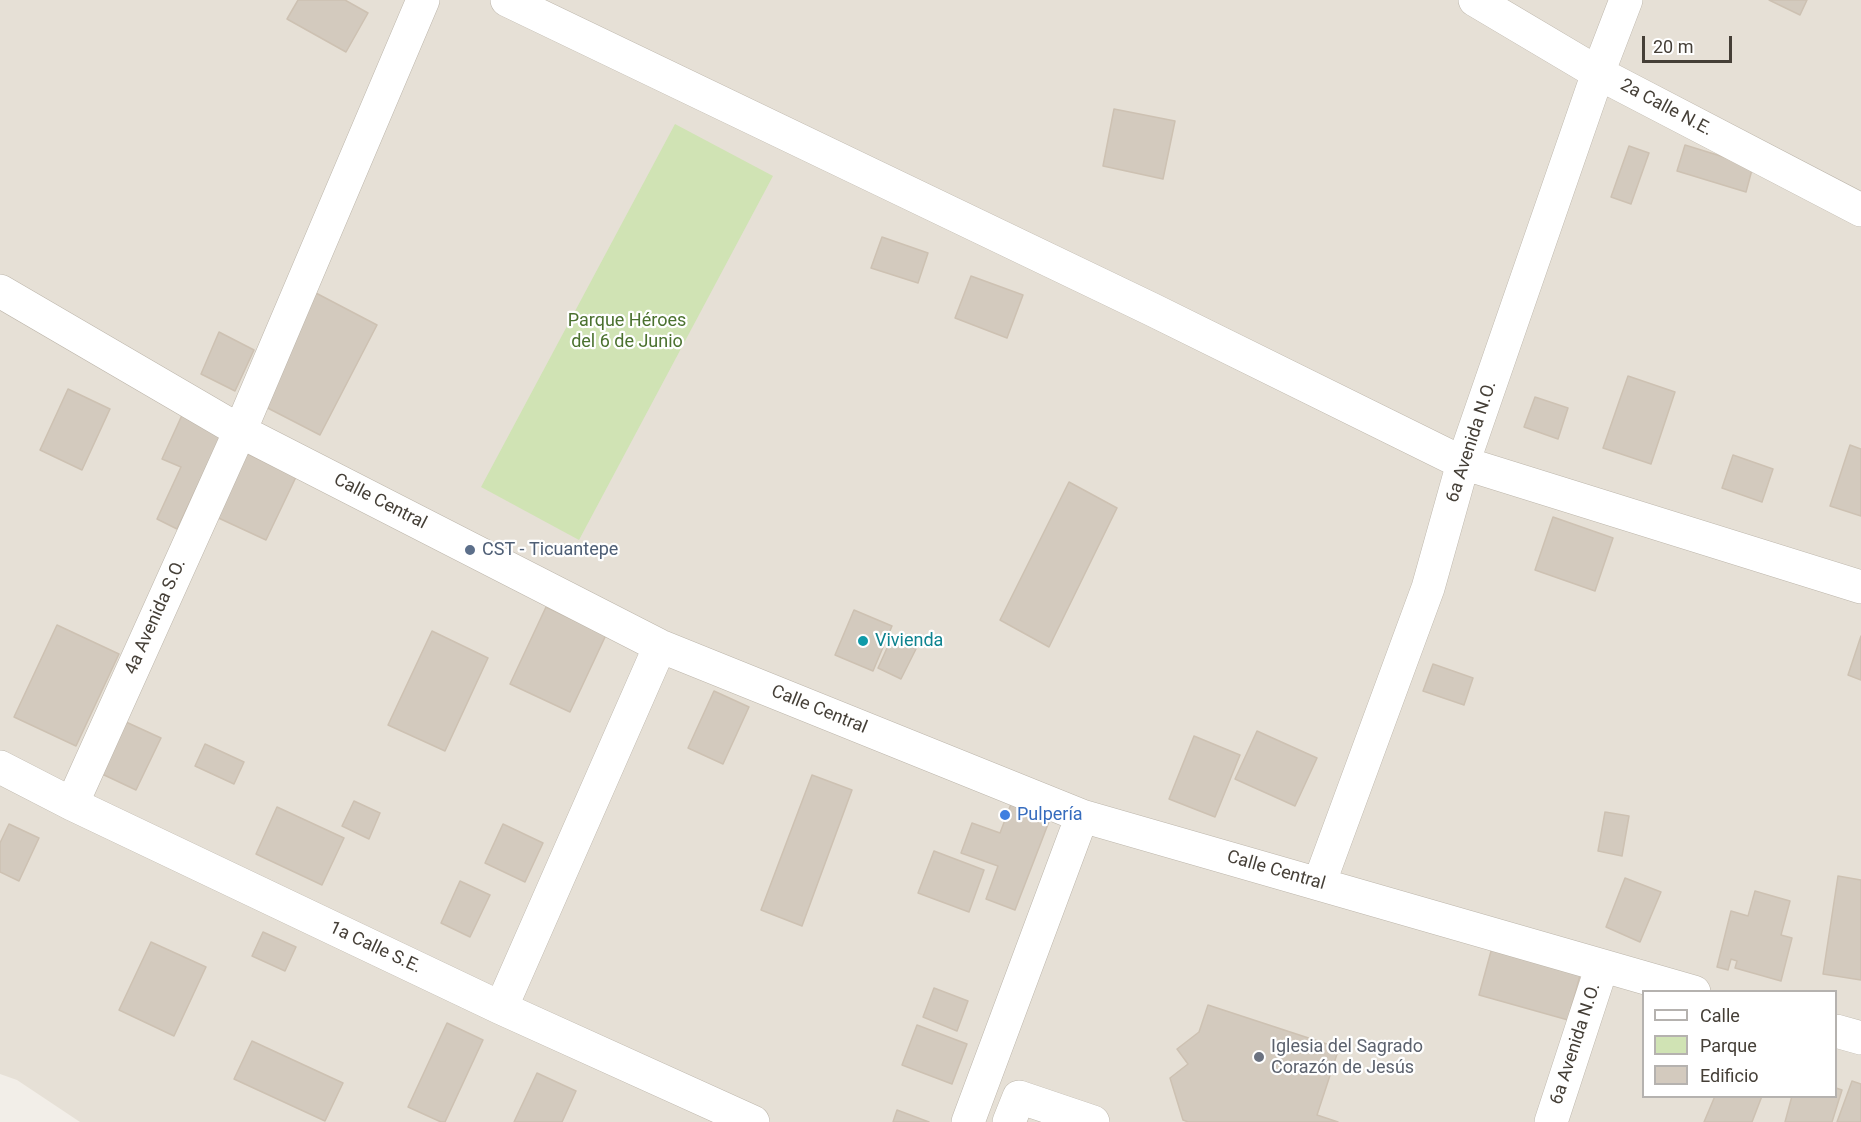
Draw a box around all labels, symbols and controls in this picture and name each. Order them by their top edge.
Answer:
scale bar [1645,24,1735,62]
text: 20 m [1653,36,1693,57]
street label: 2a Calle N.E. [1616,75,1716,141]
park label: Parque Héroes del 6 de Junio [568,310,686,352]
street label: 6a Avenida N.O. [1442,379,1502,505]
street label: Calle Central [330,469,430,535]
place label: CST - Ticuantepe [482,539,618,561]
marker: CST - Ticuantepe [463,543,477,557]
street label: 4a Avenida S.O. [121,556,191,678]
place label: Vivienda [875,630,943,652]
marker: Vivienda [856,634,870,648]
street label: Calle Central [768,681,870,739]
place label: Pulpería [1017,804,1083,826]
marker: Pulpería [998,808,1012,822]
street label: Calle Central [1224,847,1328,895]
street label: 1a Calle S.E. [326,917,424,979]
street label: 6a Avenida N.O. [1546,981,1606,1107]
legend [1642,990,1837,1098]
text: Calle [1700,1005,1740,1026]
text: Parque [1700,1035,1757,1056]
place label: Iglesia del Sagrado Corazón de Jesús [1271,1036,1423,1078]
marker: Iglesia del Sagrado Corazón de Jesús [1252,1050,1266,1064]
text: Edificio [1700,1065,1759,1086]

